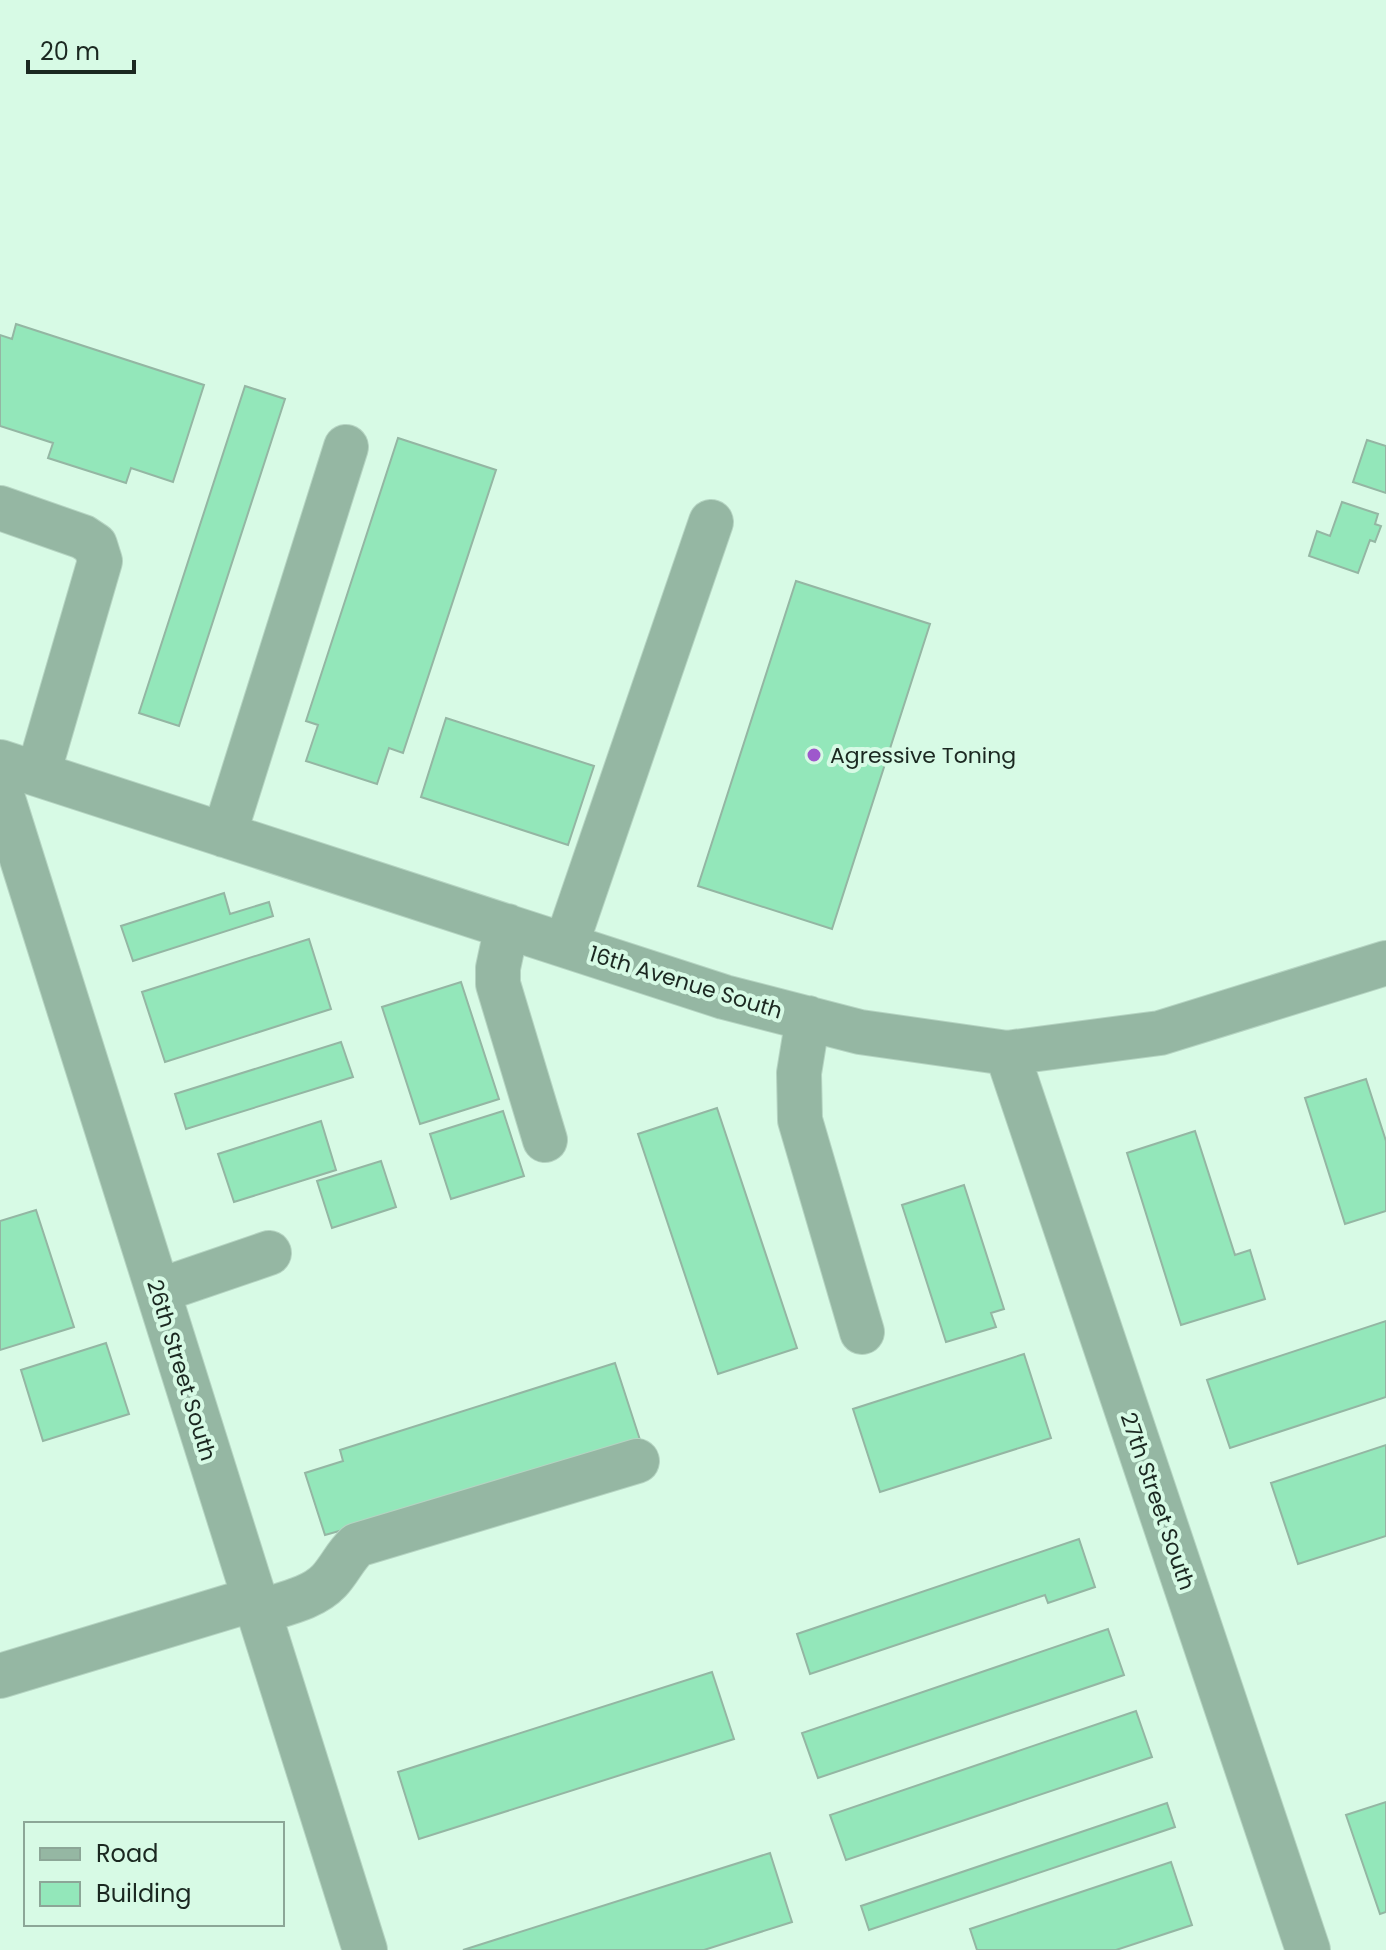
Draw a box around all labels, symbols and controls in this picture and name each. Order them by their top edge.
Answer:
scale bar [28,24,134,74]
text: 20 m [40,35,100,68]
place label: Agressive Toning [830,740,1016,771]
marker: Agressive Toning [805,746,823,764]
street label: 16th Avenue South [585,938,786,1027]
street label: 26th Street South [139,1276,224,1465]
street label: 27th Street South [1113,1408,1202,1594]
legend [24,1822,284,1926]
text: Road [96,1837,158,1870]
text: Building [96,1877,192,1910]

